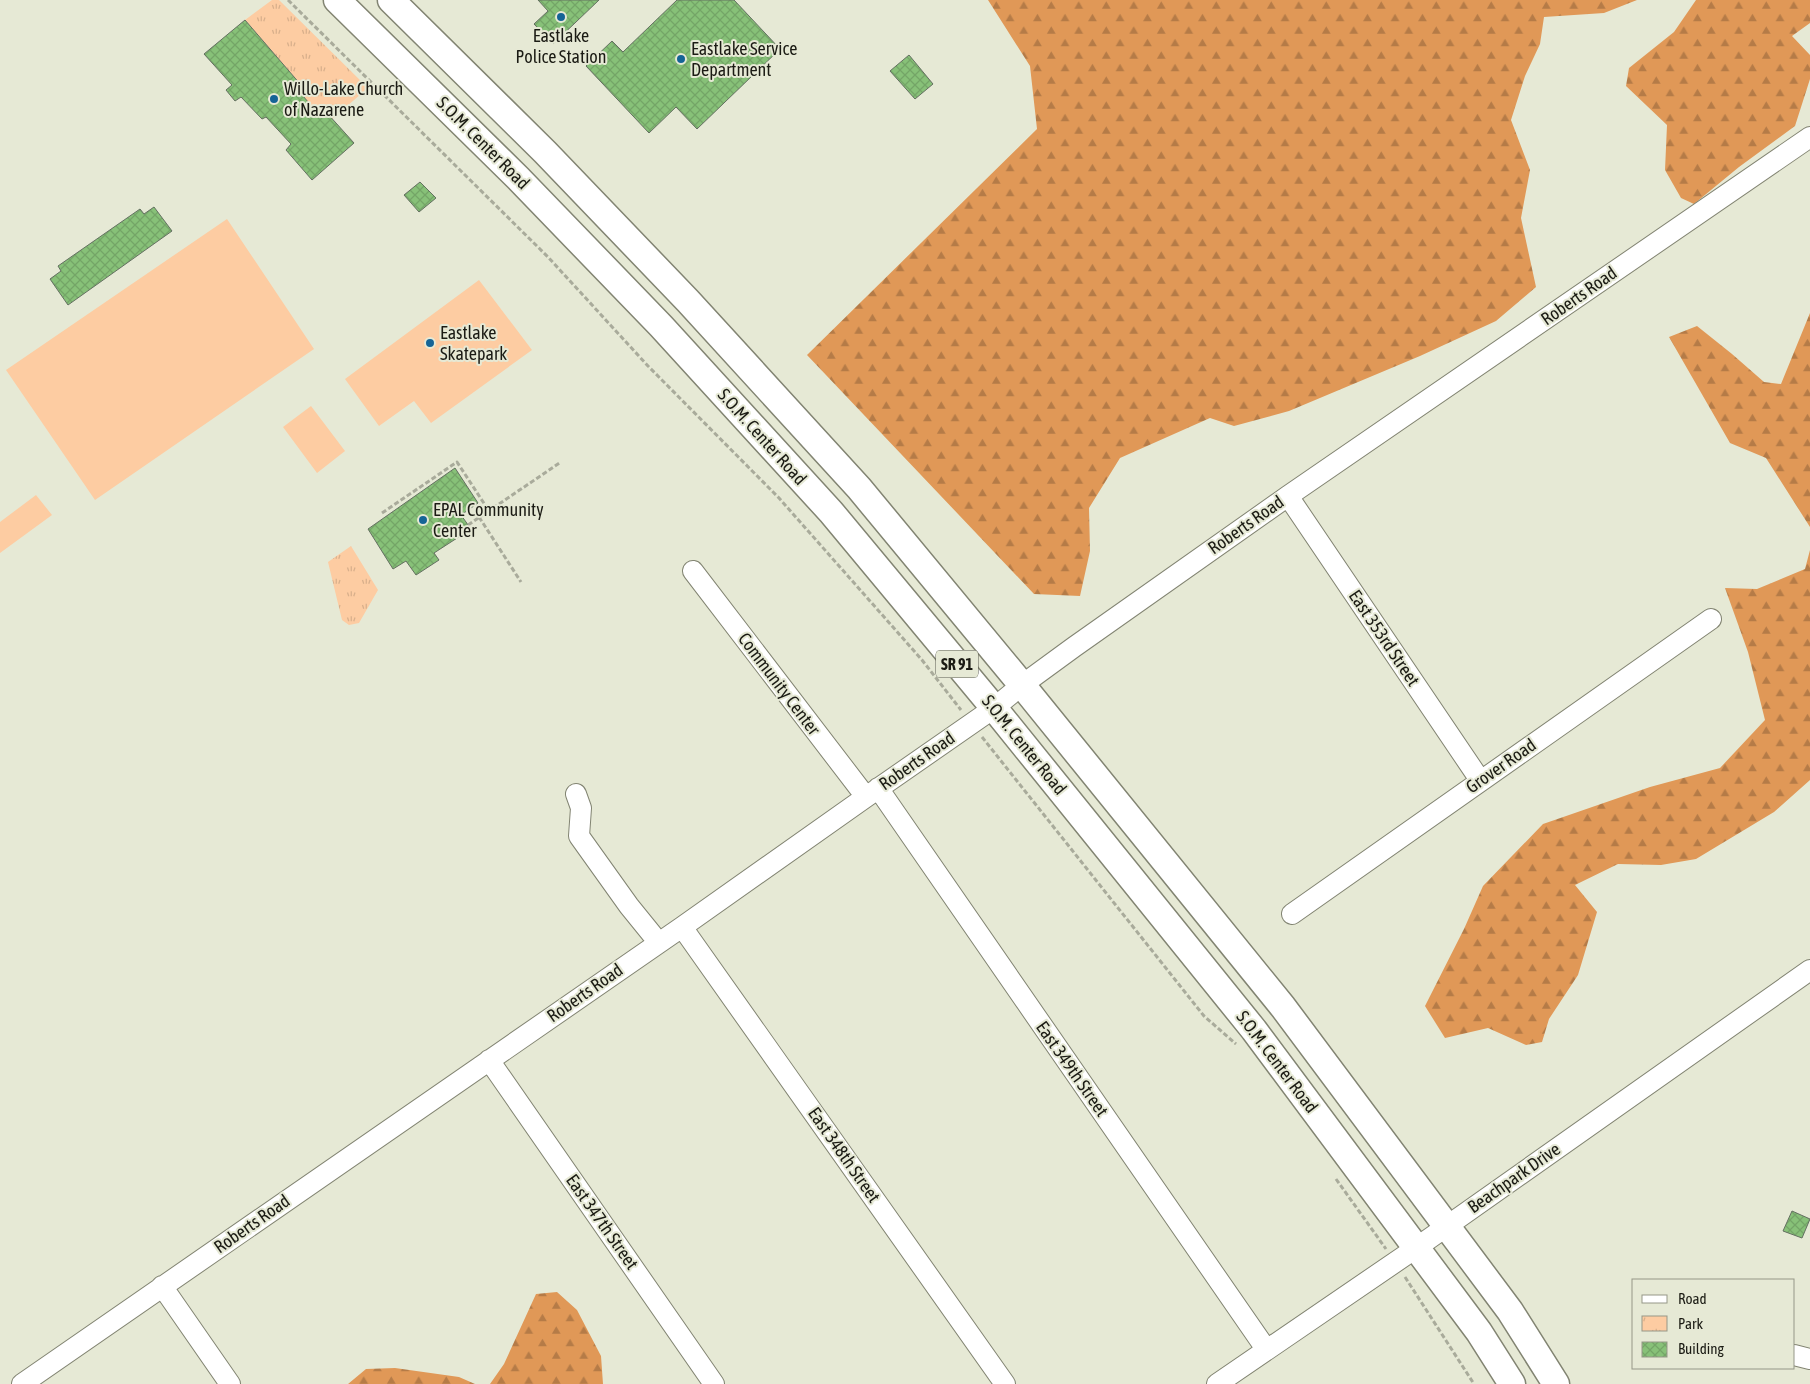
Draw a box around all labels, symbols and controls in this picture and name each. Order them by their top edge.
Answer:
marker: Eastlake Police Station [555,11,567,23]
place label: Eastlake Police Station [516,25,606,67]
place label: Eastlake Service Department [691,38,797,80]
marker: Eastlake Service Department [675,53,687,65]
place label: Willo-Lake Church of Nazarene [284,78,403,120]
street label: S.O.M. Center Road [433,92,534,193]
marker: Willo-Lake Church of Nazarene [268,93,280,105]
street label: Roberts Road [1537,262,1621,329]
place label: Eastlake Skatepark [440,322,507,364]
marker: Eastlake Skatepark [424,337,436,349]
street label: S.O.M. Center Road [714,384,811,489]
street label: Roberts Road [1204,491,1288,558]
place label: EPAL Community Center [433,499,544,541]
marker: EPAL Community Center [417,514,429,526]
street label: East 353rd Street [1345,586,1424,690]
street label: Community Center [734,628,825,740]
road number: SR 91 [936,651,978,678]
street label: S.O.M. Center Road [978,691,1071,799]
street label: Roberts Road [875,727,959,794]
street label: Grover Road [1462,734,1540,797]
street label: Roberts Road [543,959,627,1026]
street label: S.O.M. Center Road [1232,1007,1323,1117]
street label: East 349th Street [1032,1017,1113,1120]
street label: East 348th Street [804,1103,885,1206]
street label: Beachpark Drive [1463,1138,1564,1217]
street label: East 347th Street [562,1170,643,1273]
street label: Roberts Road [210,1190,294,1257]
legend [1632,1279,1795,1369]
text: Road [1678,1290,1707,1307]
text: Park [1678,1315,1703,1332]
text: Building [1678,1340,1724,1357]

